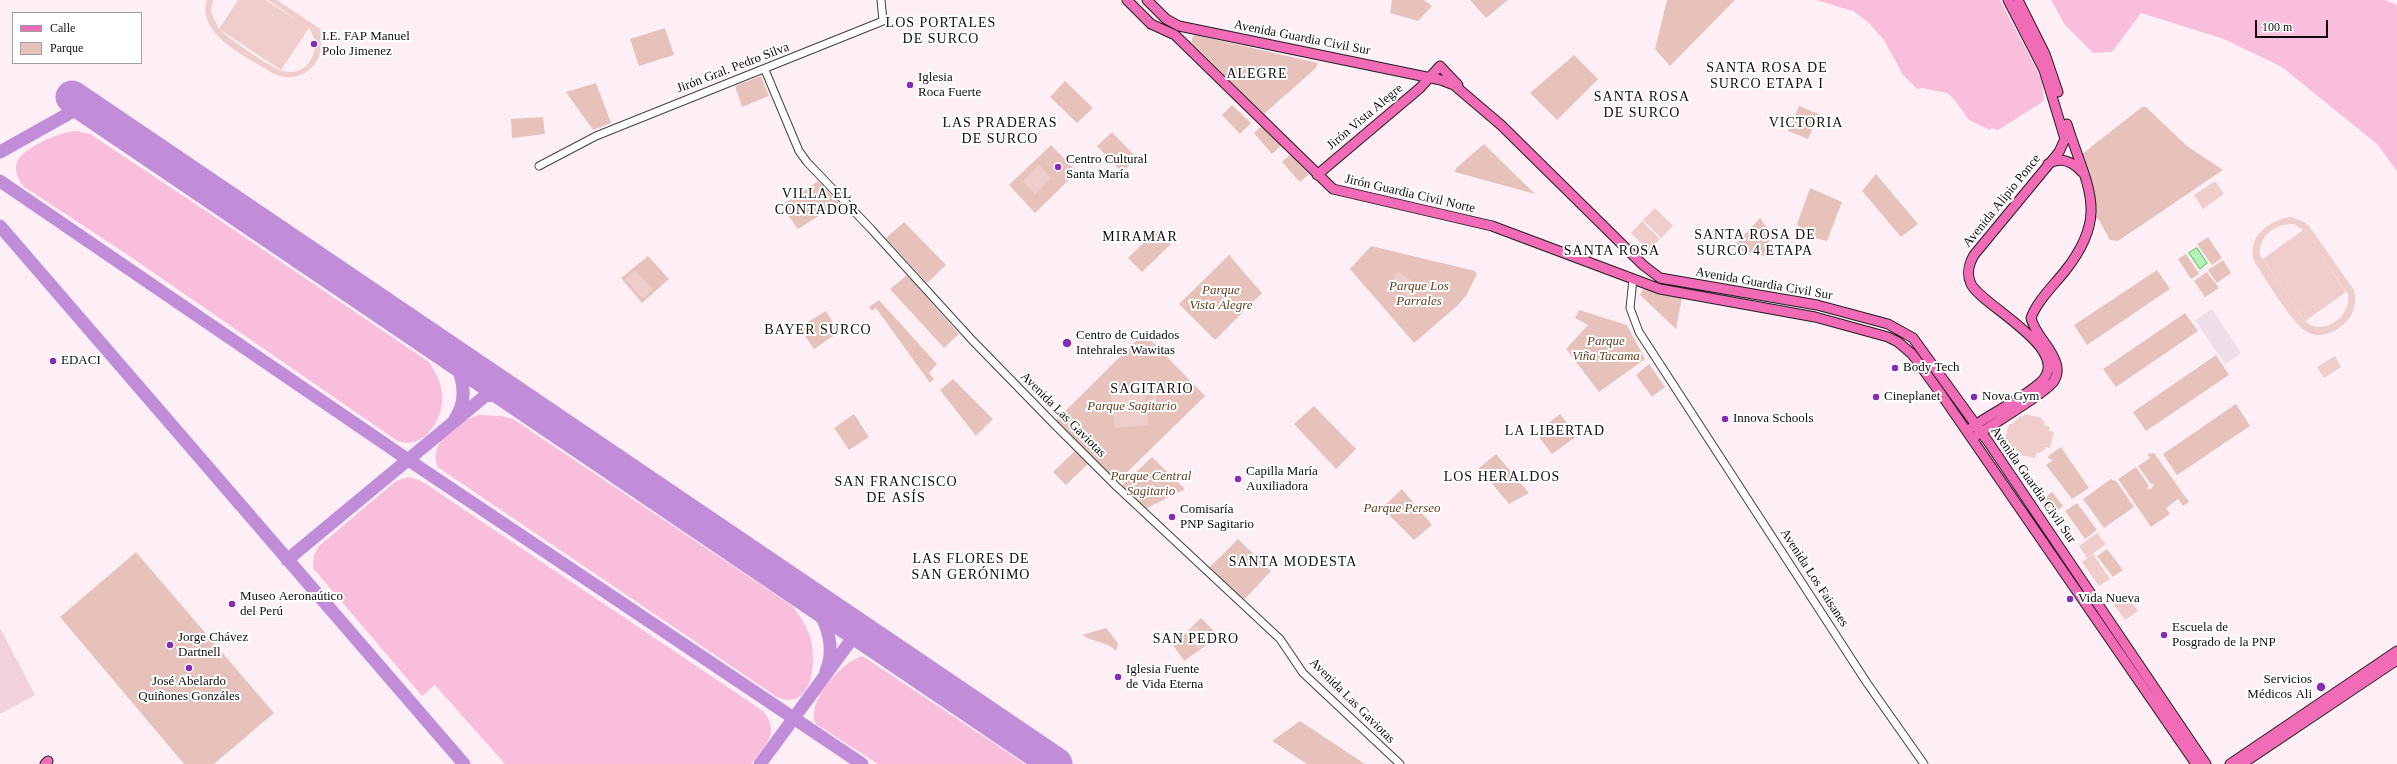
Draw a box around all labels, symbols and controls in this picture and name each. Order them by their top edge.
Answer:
legend [12,12,142,64]
scale bar [2257,12,2330,38]
district label: LOS PORTALES DE SURCO [886,15,996,48]
street label: Avenida Guardia Civil Sur [1232,17,1372,59]
text: 100 m [2262,20,2292,34]
text: Calle [50,21,75,35]
place label: I.E. FAP Manuel Polo Jimenez [322,29,410,60]
marker: I.E. FAP Manuel Polo Jimenez [309,39,319,49]
street label: Jirón Gral. Pedro Silva [675,39,791,97]
text: Parque [50,41,83,55]
district label: SANTA ROSA DE SURCO ETAPA I [1706,60,1828,92]
district label: ALEGRE [1226,66,1288,82]
place label: Iglesia Roca Fuerte [918,70,981,101]
marker: Iglesia Roca Fuerte [905,80,915,90]
street label: Jirón Vista Alegre [1324,81,1406,153]
district label: SANTA ROSA DE SURCO [1594,89,1690,122]
district label: LAS PRADERAS DE SURCO [942,115,1058,148]
district label: VICTORIA [1769,115,1843,131]
place label: Centro Cultural Santa María [1066,152,1147,183]
street label: Avenida Alipio Ponce [1960,152,2044,250]
marker: Centro Cultural Santa María [1053,162,1063,172]
street label: Jirón Guardia Civil Norte [1343,171,1477,217]
district label: VILLA EL CONTADOR [775,186,859,218]
district label: SANTA ROSA DE SURCO 4 ETAPA [1694,227,1816,260]
district label: MIRAMAR [1102,229,1178,245]
district label: SANTA ROSA [1564,243,1660,259]
street label: Avenida Guardia Civil Sur [1694,264,1834,304]
park label: Parque Los Parrales [1389,279,1449,310]
park label: Parque Vista Alegre [1189,283,1253,314]
district label: BAYER SURCO [764,322,872,338]
place label: Centro de Cuidados Intehrales Wawitas [1076,328,1179,359]
park label: Parque Viña Tacama [1572,334,1640,365]
marker: Centro de Cuidados Intehrales Wawitas [1061,337,1073,349]
place label: EDACI [61,353,101,369]
marker: EDACI [48,356,58,366]
place label: Body Tech [1903,360,1959,376]
marker: Body Tech [1890,363,1900,373]
street label: Avenida Las Gaviotas [1017,369,1109,461]
district label: SAGITARIO [1110,381,1194,397]
place label: Cineplanet [1884,389,1940,405]
place label: Nova Gym [1982,389,2039,405]
marker: Cineplanet [1871,392,1881,402]
marker: Nova Gym [1969,392,1979,402]
park label: Parque Sagitario [1087,399,1177,415]
place label: Innova Schools [1733,411,1814,427]
marker: Innova Schools [1720,414,1730,424]
district label: LA LIBERTAD [1505,423,1605,439]
street label: Avenida Guardia Civil Sur [1987,424,2079,546]
place label: Capilla María Auxiliadora [1246,464,1318,495]
park label: Parque Central Sagitario [1111,469,1191,500]
district label: LOS HERALDOS [1444,469,1560,485]
district label: SAN FRANCISCO DE ASÍS [834,474,958,506]
marker: Capilla María Auxiliadora [1233,474,1243,484]
park label: Parque Perseo [1363,501,1441,517]
place label: Comisaría PNP Sagitario [1180,502,1254,533]
marker: Comisaría PNP Sagitario [1167,512,1177,522]
street label: Avenida Los Faisanes [1776,526,1852,630]
district label: LAS FLORES DE SAN GERÓNIMO [912,551,1030,584]
district label: SANTA MODESTA [1229,554,1357,570]
place label: Museo Aeronaútico del Perú [240,589,343,620]
place label: Vida Nueva [2078,591,2140,607]
marker: Vida Nueva [2065,594,2075,604]
marker: Museo Aeronaútico del Perú [227,599,237,609]
place label: Escuela de Posgrado de la PNP [2172,620,2276,651]
place label: Jorge Chávez Dartnell [178,630,248,661]
marker: Escuela de Posgrado de la PNP [2159,630,2169,640]
district label: SAN PEDRO [1153,631,1239,647]
marker: Jorge Chávez Dartnell [165,640,175,650]
street label: Avenida Las Gaviotas [1306,655,1398,747]
place label: Iglesia Fuente de Vida Eterna [1126,662,1203,693]
marker: José Abelardo Quiñones Gonzáles [184,663,194,673]
marker: Iglesia Fuente de Vida Eterna [1113,672,1123,682]
place label: Servicios Médicos Ali [2247,672,2312,703]
place label: José Abelardo Quiñones Gonzáles [138,674,240,705]
marker: Servicios Médicos Ali [2315,681,2327,693]

